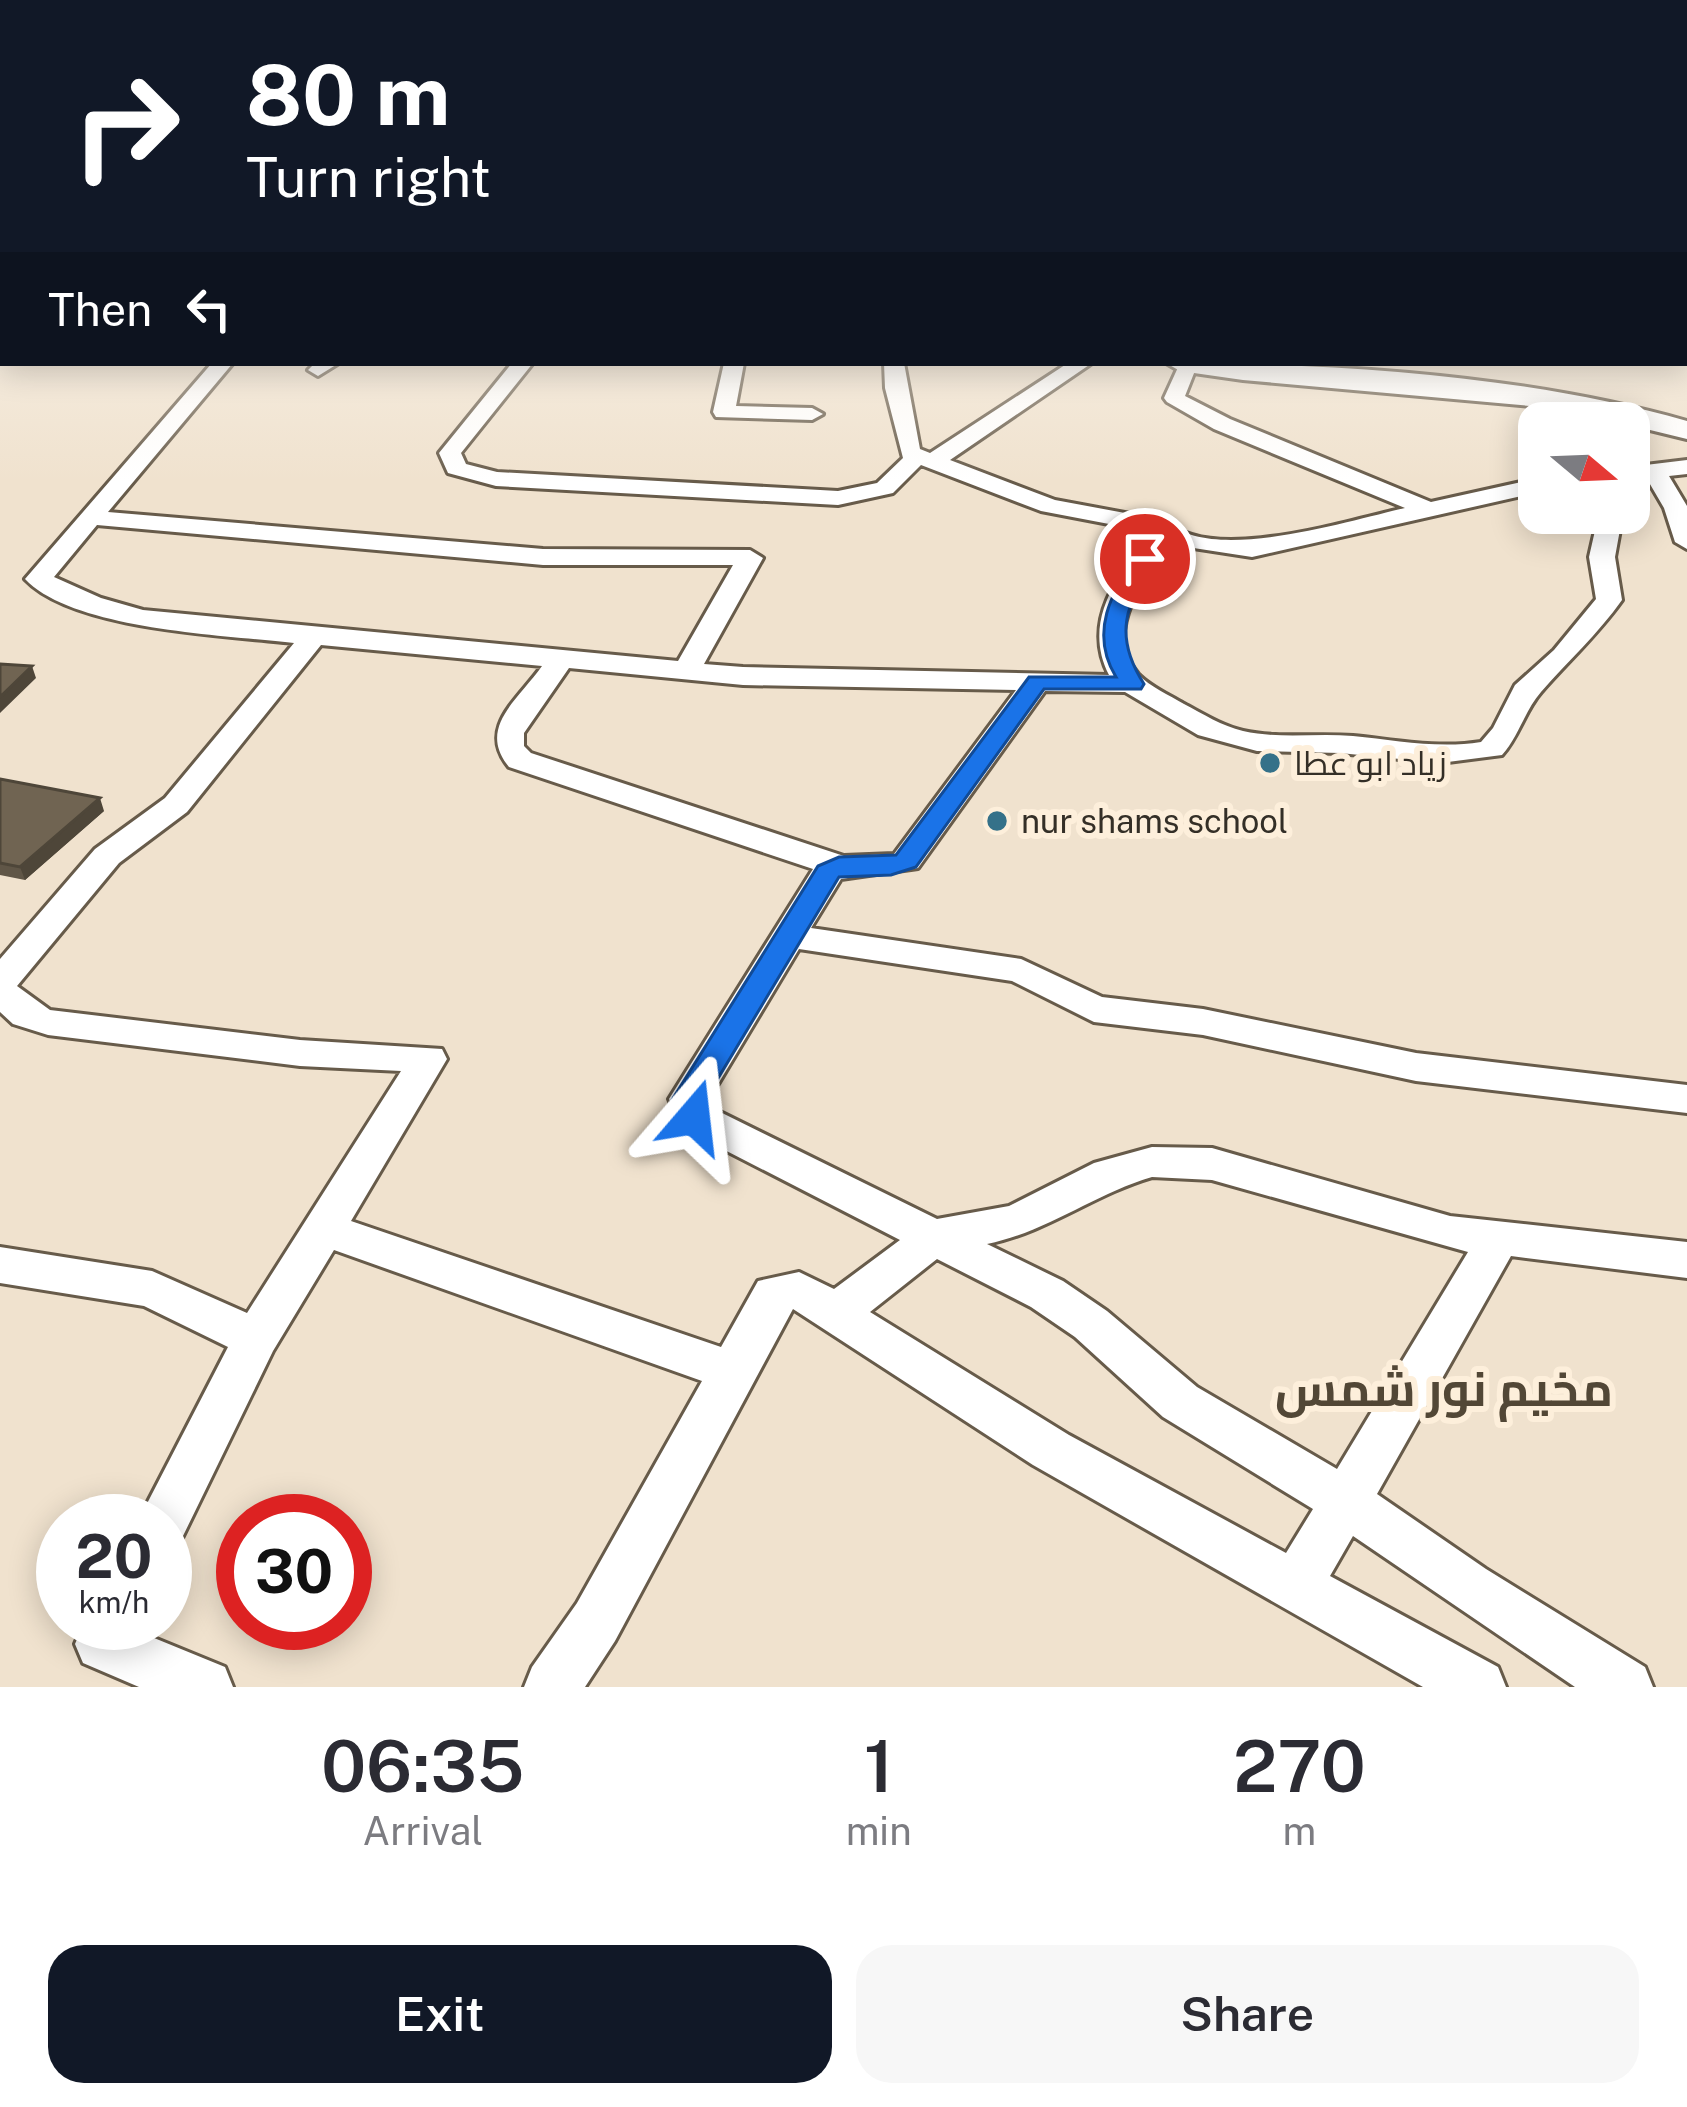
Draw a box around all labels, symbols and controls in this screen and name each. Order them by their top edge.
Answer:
text: 80 m [246,45,450,144]
icon: right [48,48,204,204]
text: Turn right [246,146,491,209]
icon: left [176,276,242,342]
text: Then [48,283,152,336]
north arrow [1518,402,1650,534]
map controls [1518,402,1650,534]
pin [1094,508,1196,610]
icon: arrive [1112,526,1178,592]
place label: زياد ابو عطا [1294,744,1447,783]
marker: زياد ابو عطا [1257,750,1283,776]
place label: nur shams school [1021,802,1288,840]
marker: nur shams school [984,808,1010,834]
position arrow [631,1054,757,1180]
district label: ِمخيم نور شمس [1275,1360,1613,1422]
speed limit sign: 30 [216,1494,372,1650]
text: 20 [76,1521,152,1592]
text: km/h [79,1584,149,1620]
text: 06:35 [321,1724,525,1808]
text: 1 [864,1724,894,1808]
text: 270 [1233,1724,1366,1808]
text: Arrival [363,1808,483,1854]
text: min [846,1808,912,1854]
text: m [1283,1808,1316,1854]
button: Exit [48,1945,832,2083]
button: Share [856,1945,1639,2083]

